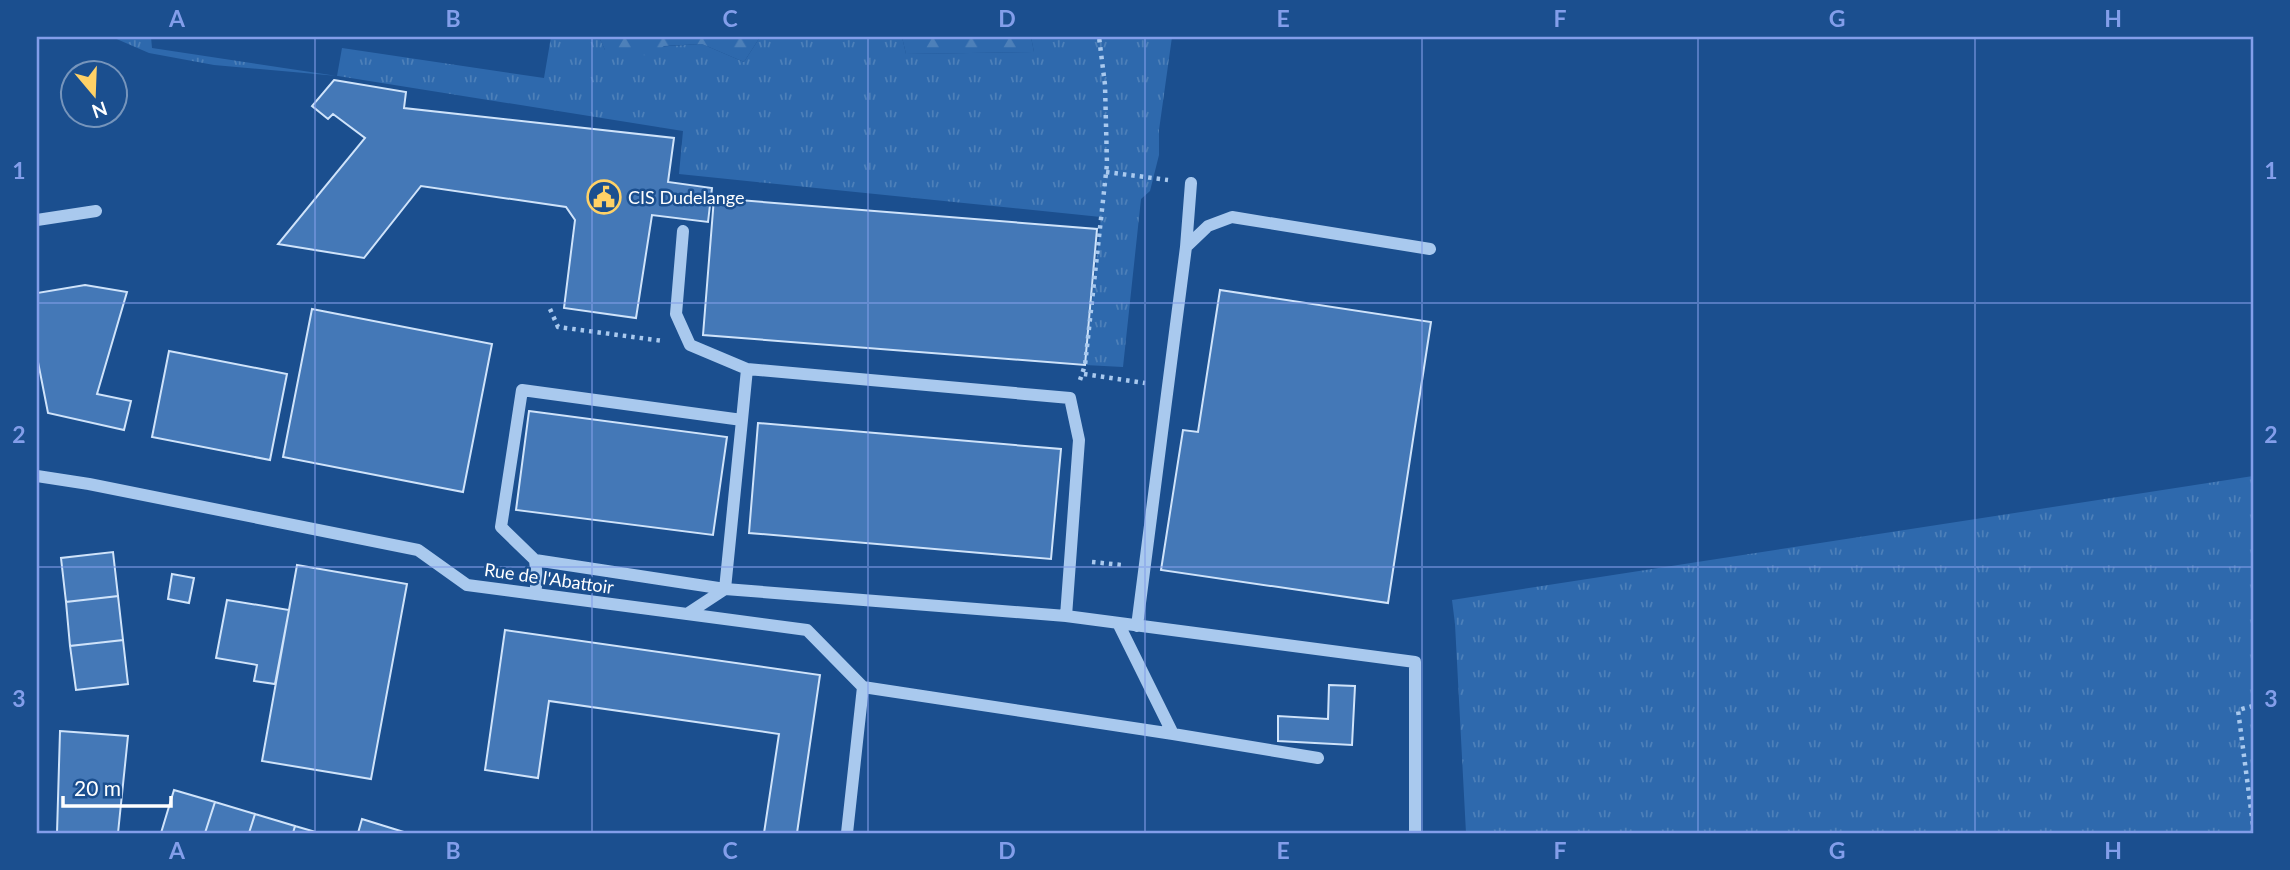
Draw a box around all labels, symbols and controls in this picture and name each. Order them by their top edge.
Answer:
text: A [168,4,186,32]
text: B [445,4,461,32]
text: C [722,4,738,32]
text: D [998,4,1016,32]
text: E [1276,4,1290,32]
text: F [1553,4,1567,32]
text: G [1829,4,1845,32]
text: H [2104,4,2122,32]
north arrow [60,60,130,130]
text: N [89,97,110,124]
text: 1 [12,156,26,184]
text: 1 [2264,156,2278,184]
public building icon: CIS Dudelange [585,178,623,216]
place label: CIS Dudelange [628,186,745,208]
text: 2 [12,420,26,448]
text: 2 [2264,420,2278,448]
street label: Rue de l'Abattoir [483,558,616,598]
text: 3 [12,684,26,712]
text: 3 [2264,684,2278,712]
scale bar [63,765,172,809]
text: 20 m [74,775,121,800]
text: A [168,836,186,864]
text: B [445,836,461,864]
text: C [722,836,738,864]
text: D [998,836,1016,864]
text: E [1276,836,1290,864]
text: F [1553,836,1567,864]
text: G [1829,836,1845,864]
text: H [2104,836,2122,864]

